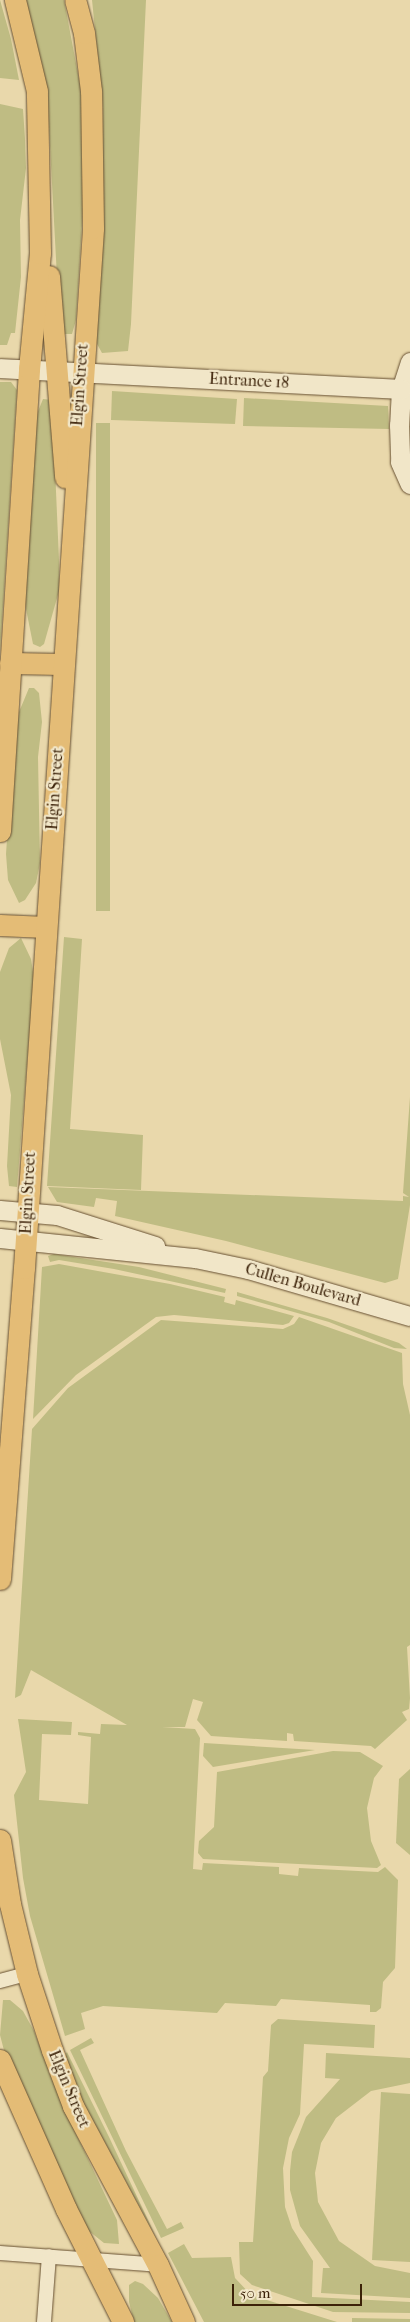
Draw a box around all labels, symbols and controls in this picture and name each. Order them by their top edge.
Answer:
street label: Elgin Street [68,343,92,427]
street label: Entrance 18 [208,369,290,393]
street label: Elgin Street [43,747,67,831]
street label: Elgin Street [16,1151,40,1235]
street label: Cullen Boulevard [243,1259,363,1311]
street label: Elgin Street [44,2047,94,2131]
scale bar [235,2274,365,2306]
text: 50 m [240,2284,270,2302]

